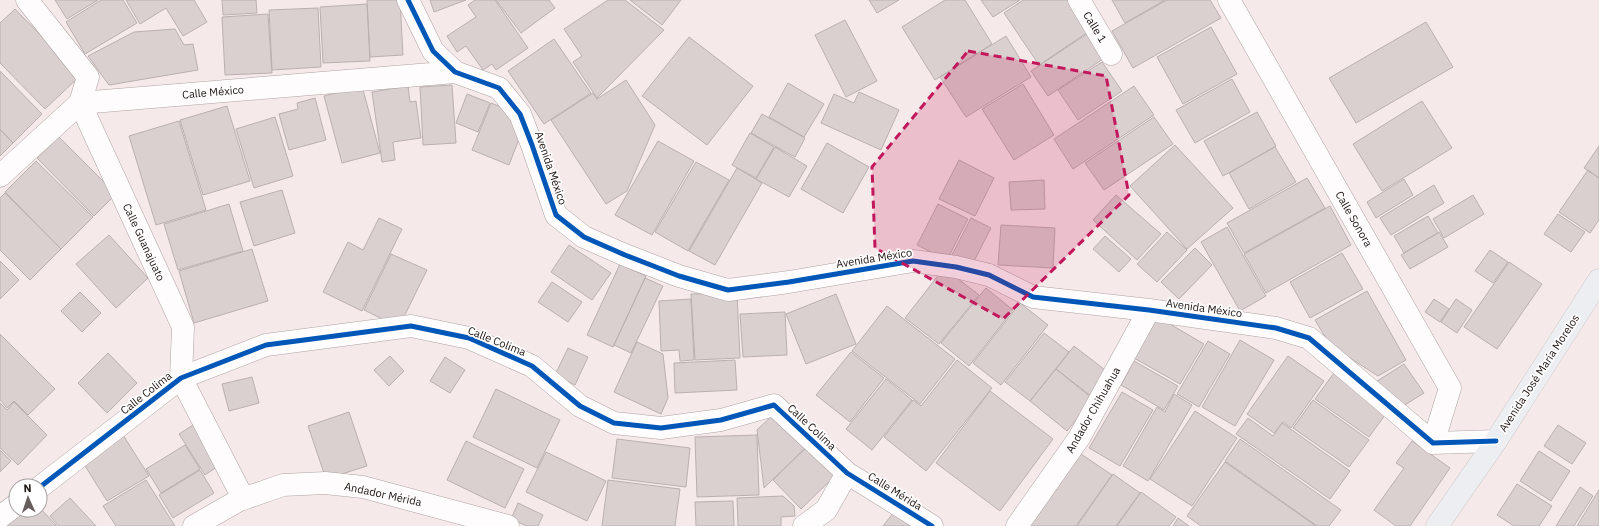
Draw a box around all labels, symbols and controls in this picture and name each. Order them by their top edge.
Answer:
street label: Calle 1 [1080,9,1110,45]
street label: Calle México [181,82,245,102]
street label: Avenida México [532,129,570,207]
street label: Calle Sonora [1332,189,1376,249]
street label: Calle Guanajuato [120,201,168,283]
street label: Avenida México [835,245,913,271]
street label: Avenida México [1165,296,1243,320]
street label: Avenida José María Morelos [1496,312,1582,434]
street label: Calle Colima [466,323,528,359]
street label: Andador Chihuahua [1063,364,1123,456]
street label: Calle Colima [117,368,175,417]
street label: Calle Colima [785,401,839,453]
street label: Calle Mérida [865,469,925,513]
north arrow [8,478,48,518]
street label: Andador Mérida [343,479,423,509]
text: N [23,481,32,495]

